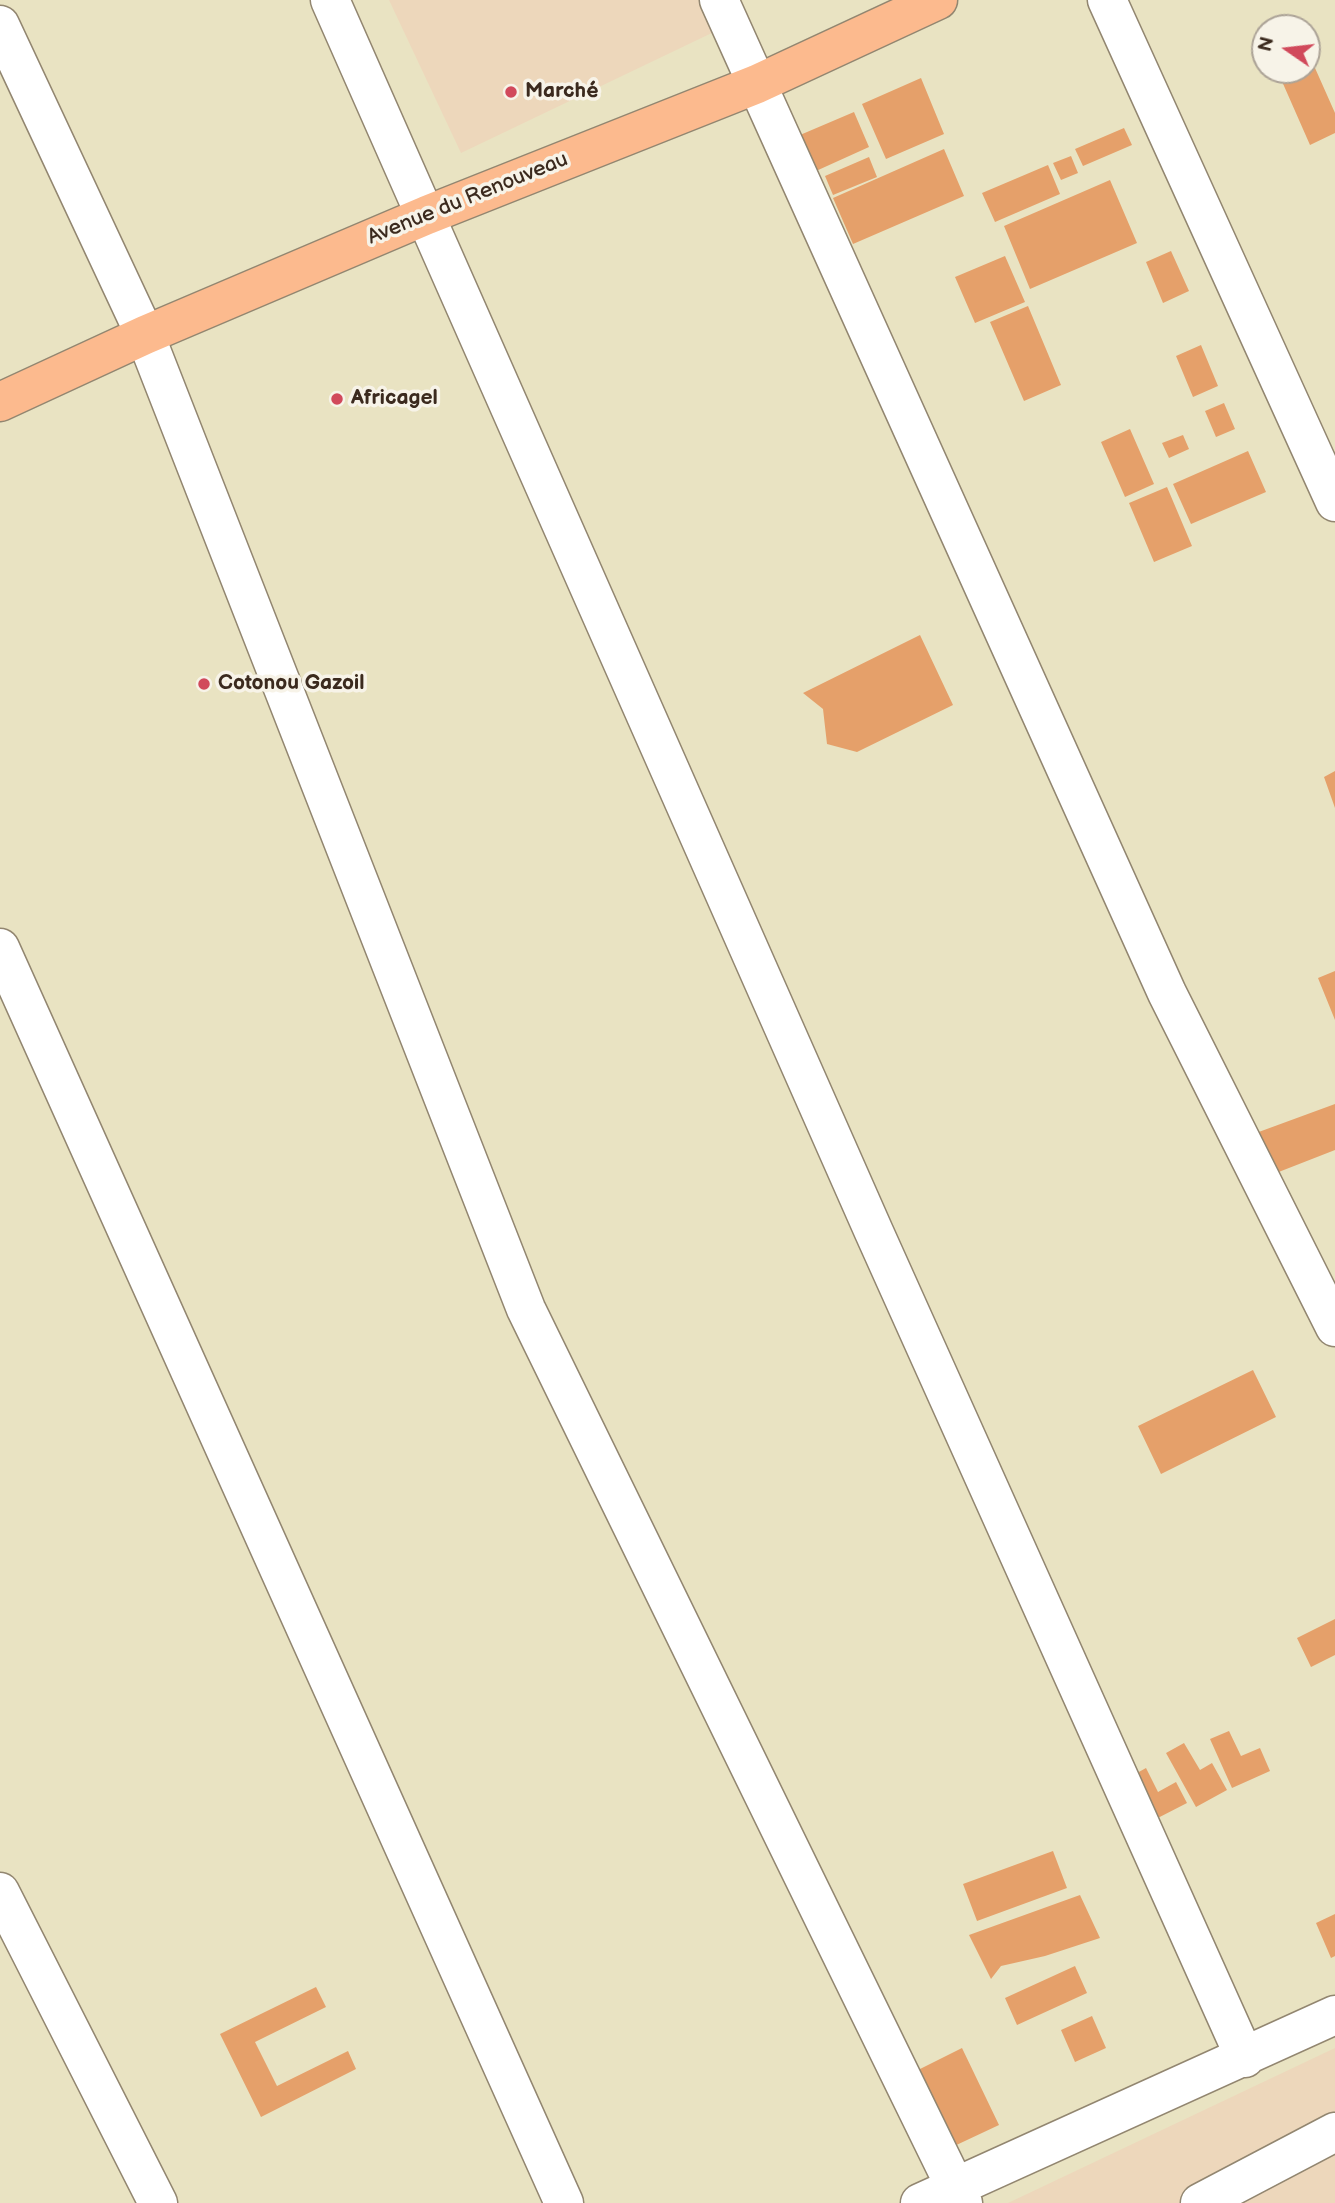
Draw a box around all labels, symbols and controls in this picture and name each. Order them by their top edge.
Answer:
north arrow [1251,14,1321,84]
text: N [1254,35,1280,54]
place label: Marché [525,79,598,105]
marker: Marché [503,84,519,100]
street label: Avenue du Renouveau [364,147,572,251]
place label: Africagel [351,386,438,412]
marker: Africagel [329,391,345,407]
place label: Cotonou Gazoil [218,671,364,697]
marker: Cotonou Gazoil [196,676,212,692]

